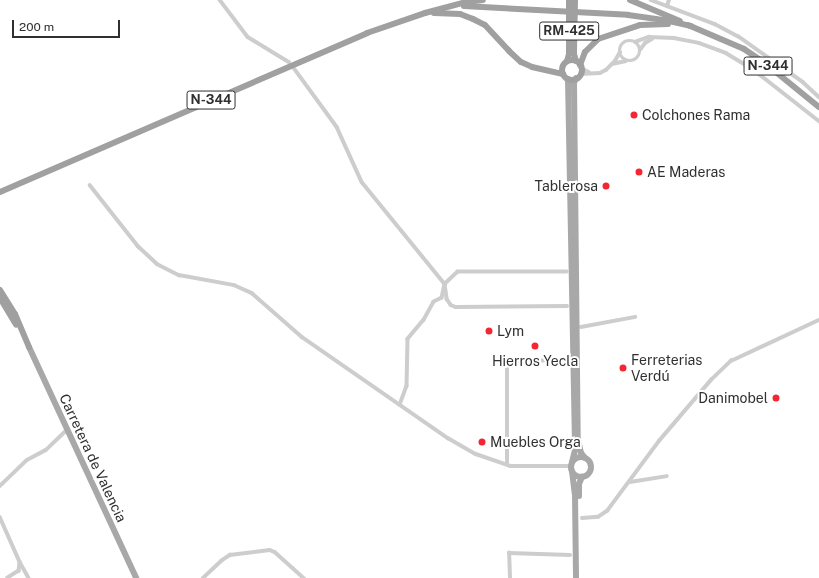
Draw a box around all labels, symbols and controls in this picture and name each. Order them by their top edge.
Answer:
scale bar [14,12,122,38]
text: 200 m [19,20,54,34]
road number: RM-425 [539,20,599,42]
road number: N-344 [743,55,793,77]
road number: N-344 [186,89,236,111]
place label: Colchones Rama [642,107,750,123]
marker: Colchones Rama [629,110,639,120]
place label: AE Maderas [647,164,725,180]
marker: AE Maderas [634,167,644,177]
place label: Tablerosa [535,178,598,194]
marker: Tablerosa [601,181,611,191]
place label: Lym [497,323,524,339]
marker: Lym [484,326,494,336]
marker: Hierros Yecla [530,341,540,351]
place label: Ferreterias Verdú [631,352,702,384]
place label: Hierros Yecla [492,353,578,369]
marker: Ferreterias Verdú [618,363,628,373]
place label: Danimobel [698,390,768,406]
street label: Carretera de Valencia [56,391,130,525]
marker: Danimobel [771,393,781,403]
place label: Muebles Orga [490,434,581,450]
marker: Muebles Orga [477,437,487,447]

